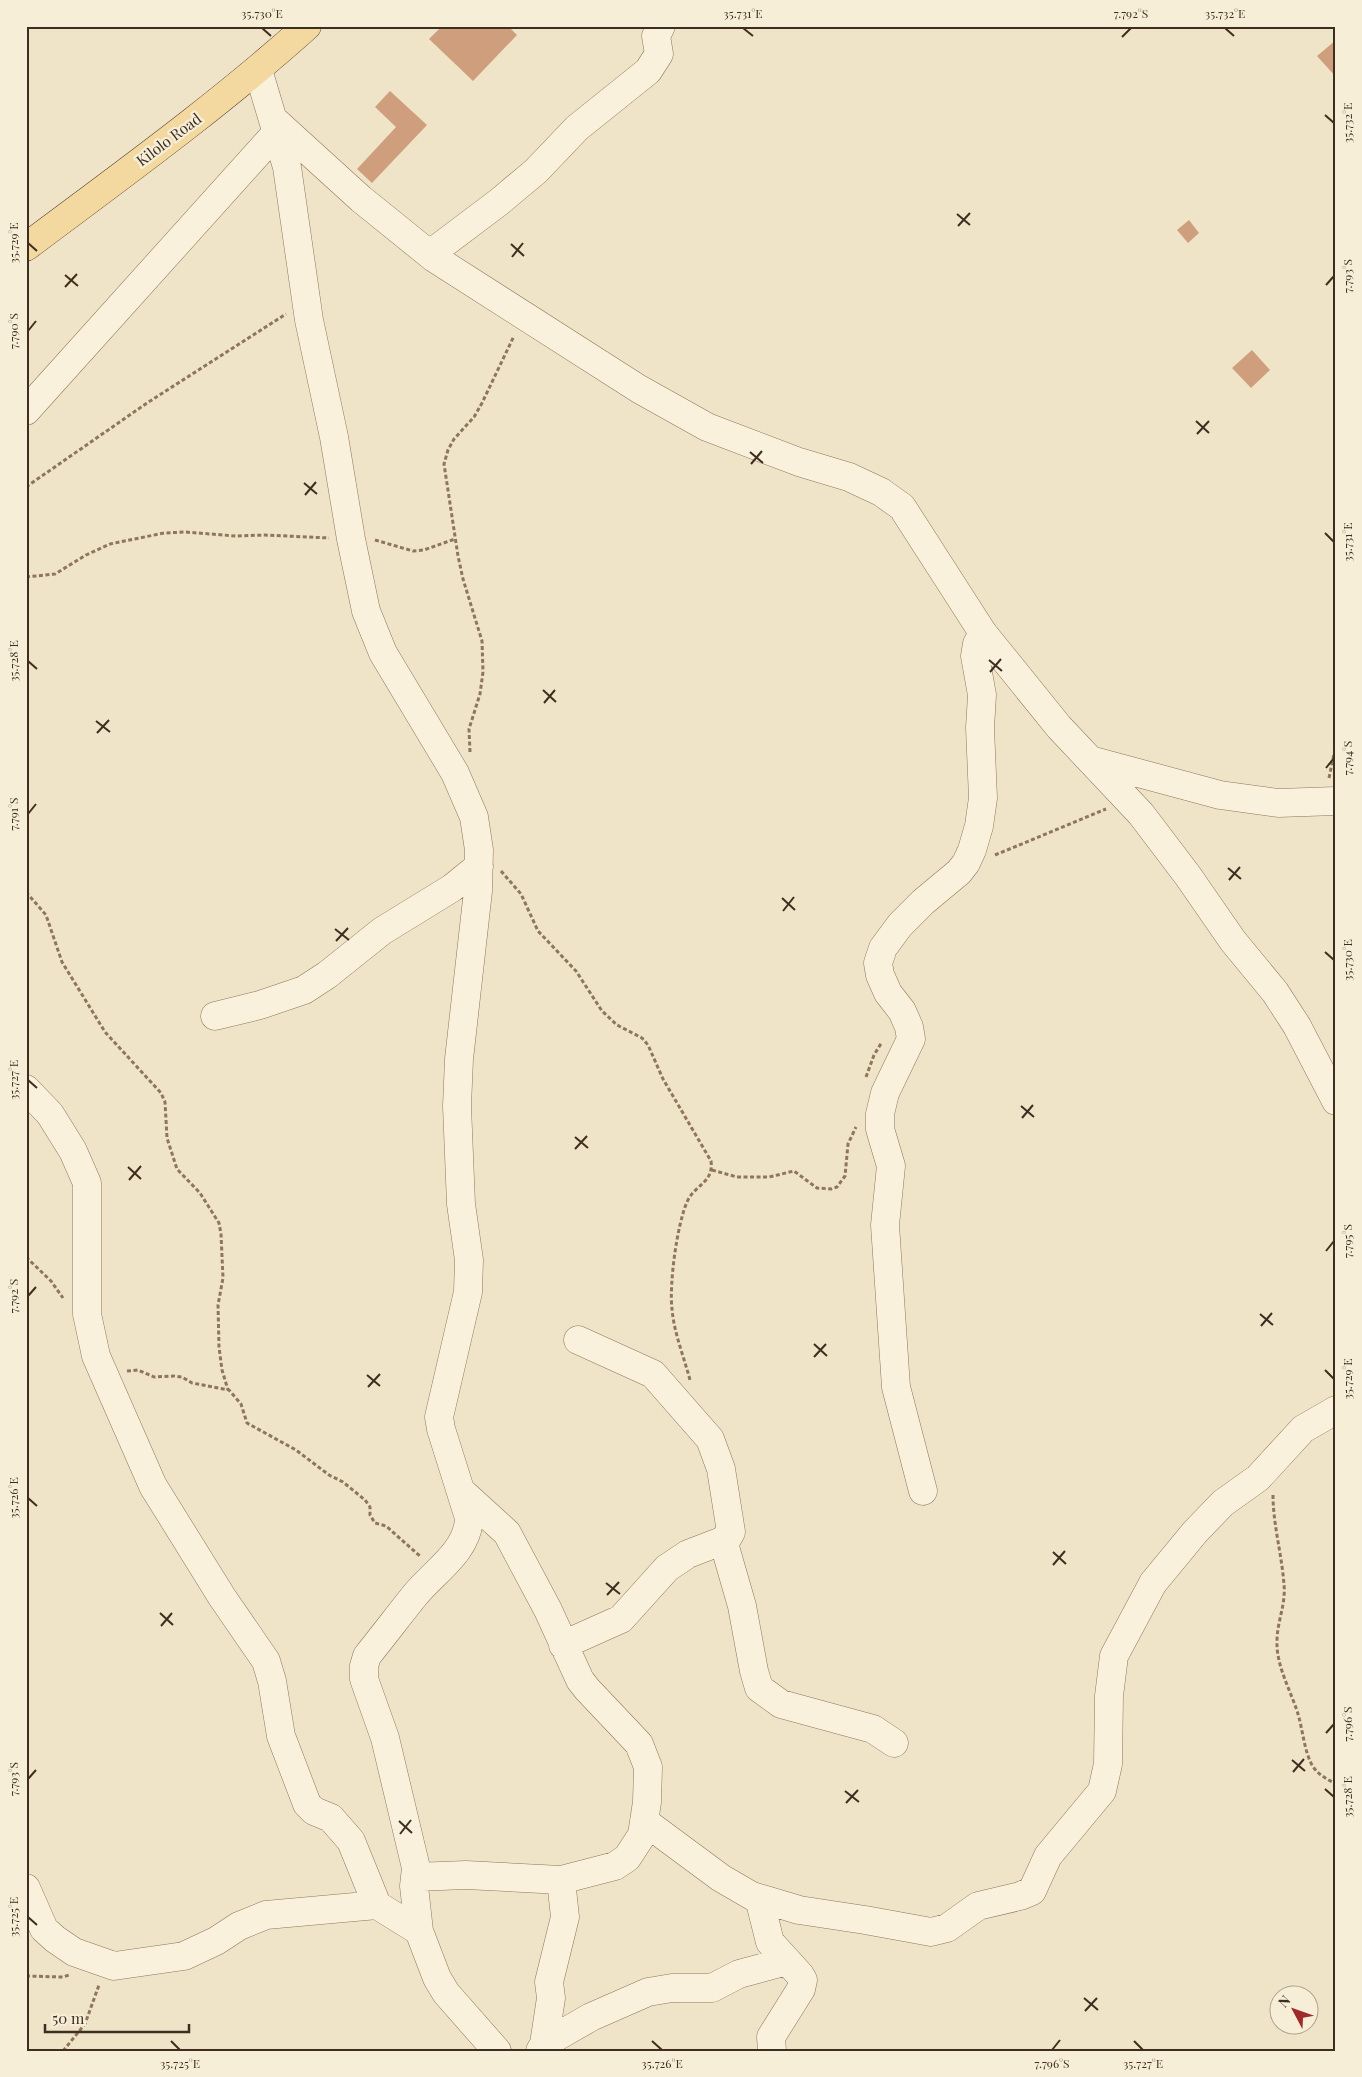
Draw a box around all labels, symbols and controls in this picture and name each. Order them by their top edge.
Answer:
text: 35.730°E [241,5,283,21]
text: 35.731°E [723,5,763,21]
text: 7.792°S [1114,5,1148,21]
text: 35.732°E [1205,5,1245,21]
text: 35.732°E [1339,103,1355,143]
street label: Kilolo Road [132,108,205,170]
text: 35.729°E [5,222,21,264]
text: 7.793°S [1339,259,1355,293]
text: 7.790°S [5,313,21,349]
text: 35.731°E [1339,522,1355,562]
text: 35.728°E [5,640,21,682]
text: 7.794°S [1339,741,1355,775]
text: 7.791°S [5,797,21,831]
text: 35.730°E [1339,939,1355,981]
text: 35.727°E [5,1060,21,1100]
text: 7.795°S [1339,1224,1355,1258]
text: 7.792°S [5,1279,21,1313]
text: 35.729°E [1339,1358,1355,1400]
text: 35.726°E [5,1477,21,1519]
text: 7.796°S [1339,1707,1355,1742]
text: 7.793°S [5,1762,21,1796]
text: 35.728°E [1339,1776,1355,1818]
text: 35.725°E [5,1897,21,1937]
north arrow [1270,1984,1320,2034]
text: N [1273,1991,1294,2011]
scale bar [45,2002,189,2034]
text: 50 m [52,2008,85,2028]
text: 35.725°E [160,2055,200,2071]
text: 35.726°E [641,2055,683,2071]
text: 7.796°S [1035,2055,1070,2071]
text: 35.727°E [1123,2055,1163,2071]

